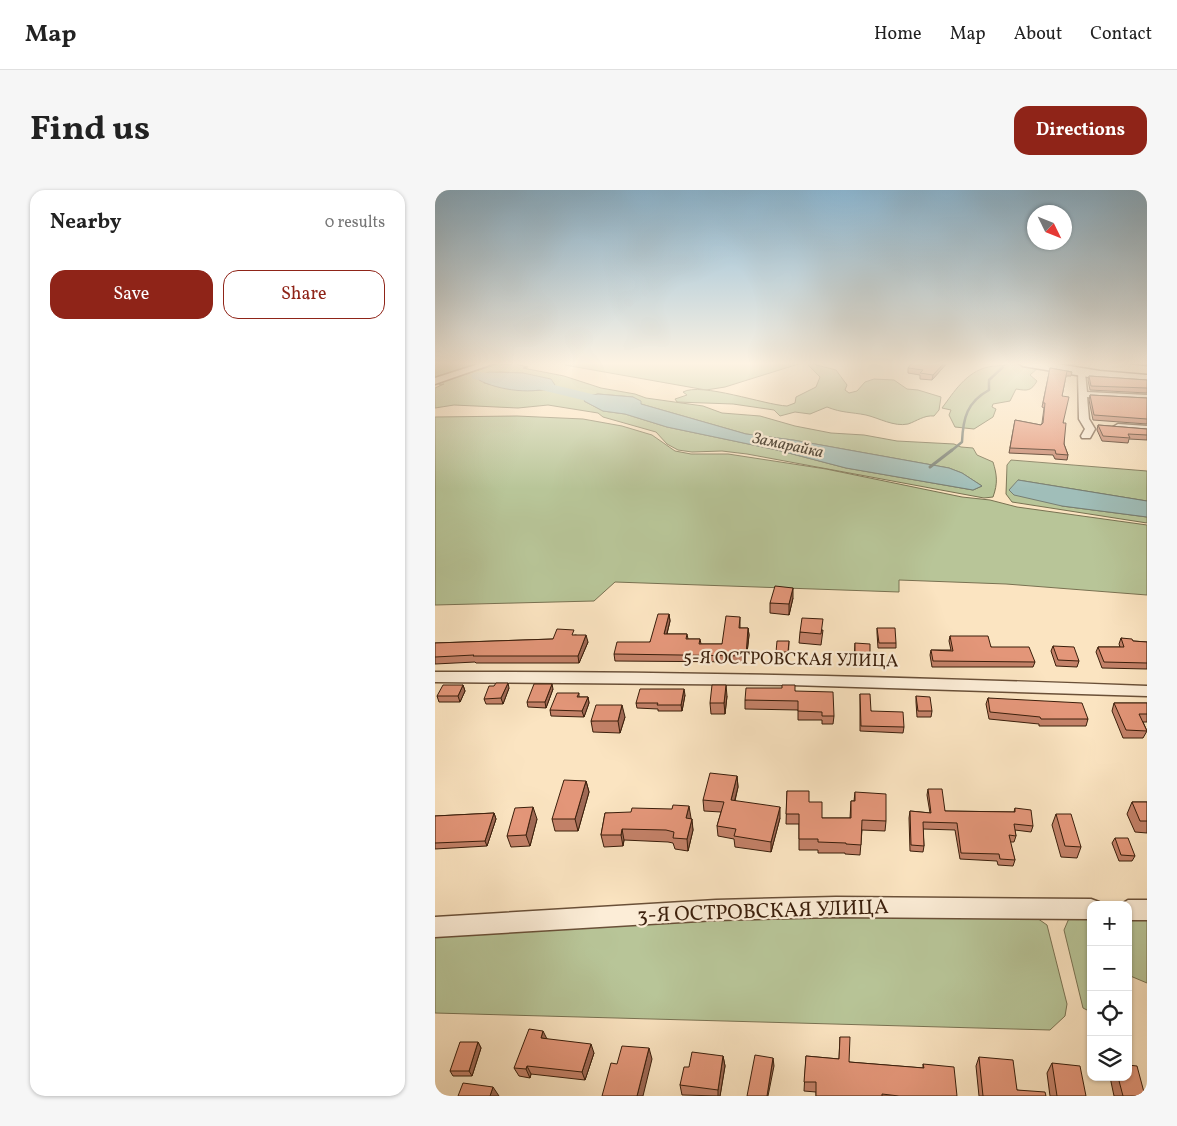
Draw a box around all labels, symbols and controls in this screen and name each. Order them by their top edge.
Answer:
text: Map [25,18,76,52]
text: Home [874,22,922,47]
text: Map [950,22,986,47]
text: About [1014,22,1062,47]
text: Contact [1090,22,1152,47]
text: Find us [30,106,150,154]
button: Directions [1014,106,1147,155]
north arrow [1027,205,1072,250]
text: Nearby [50,208,121,237]
text: 0 results [325,212,385,234]
button: Save [50,270,213,319]
button: Share [223,270,385,319]
water label: Замарайка [750,428,826,464]
street label: 5-Я ОСТРОВСКАЯ УЛИЦА [683,646,899,674]
street label: 3-Я ОСТРОВСКАЯ УЛИЦА [637,893,890,931]
map controls [1087,901,1132,1081]
button: + [1087,901,1132,946]
button: − [1087,946,1132,991]
button: locate [1087,991,1132,1036]
button: layers [1087,1036,1132,1081]

